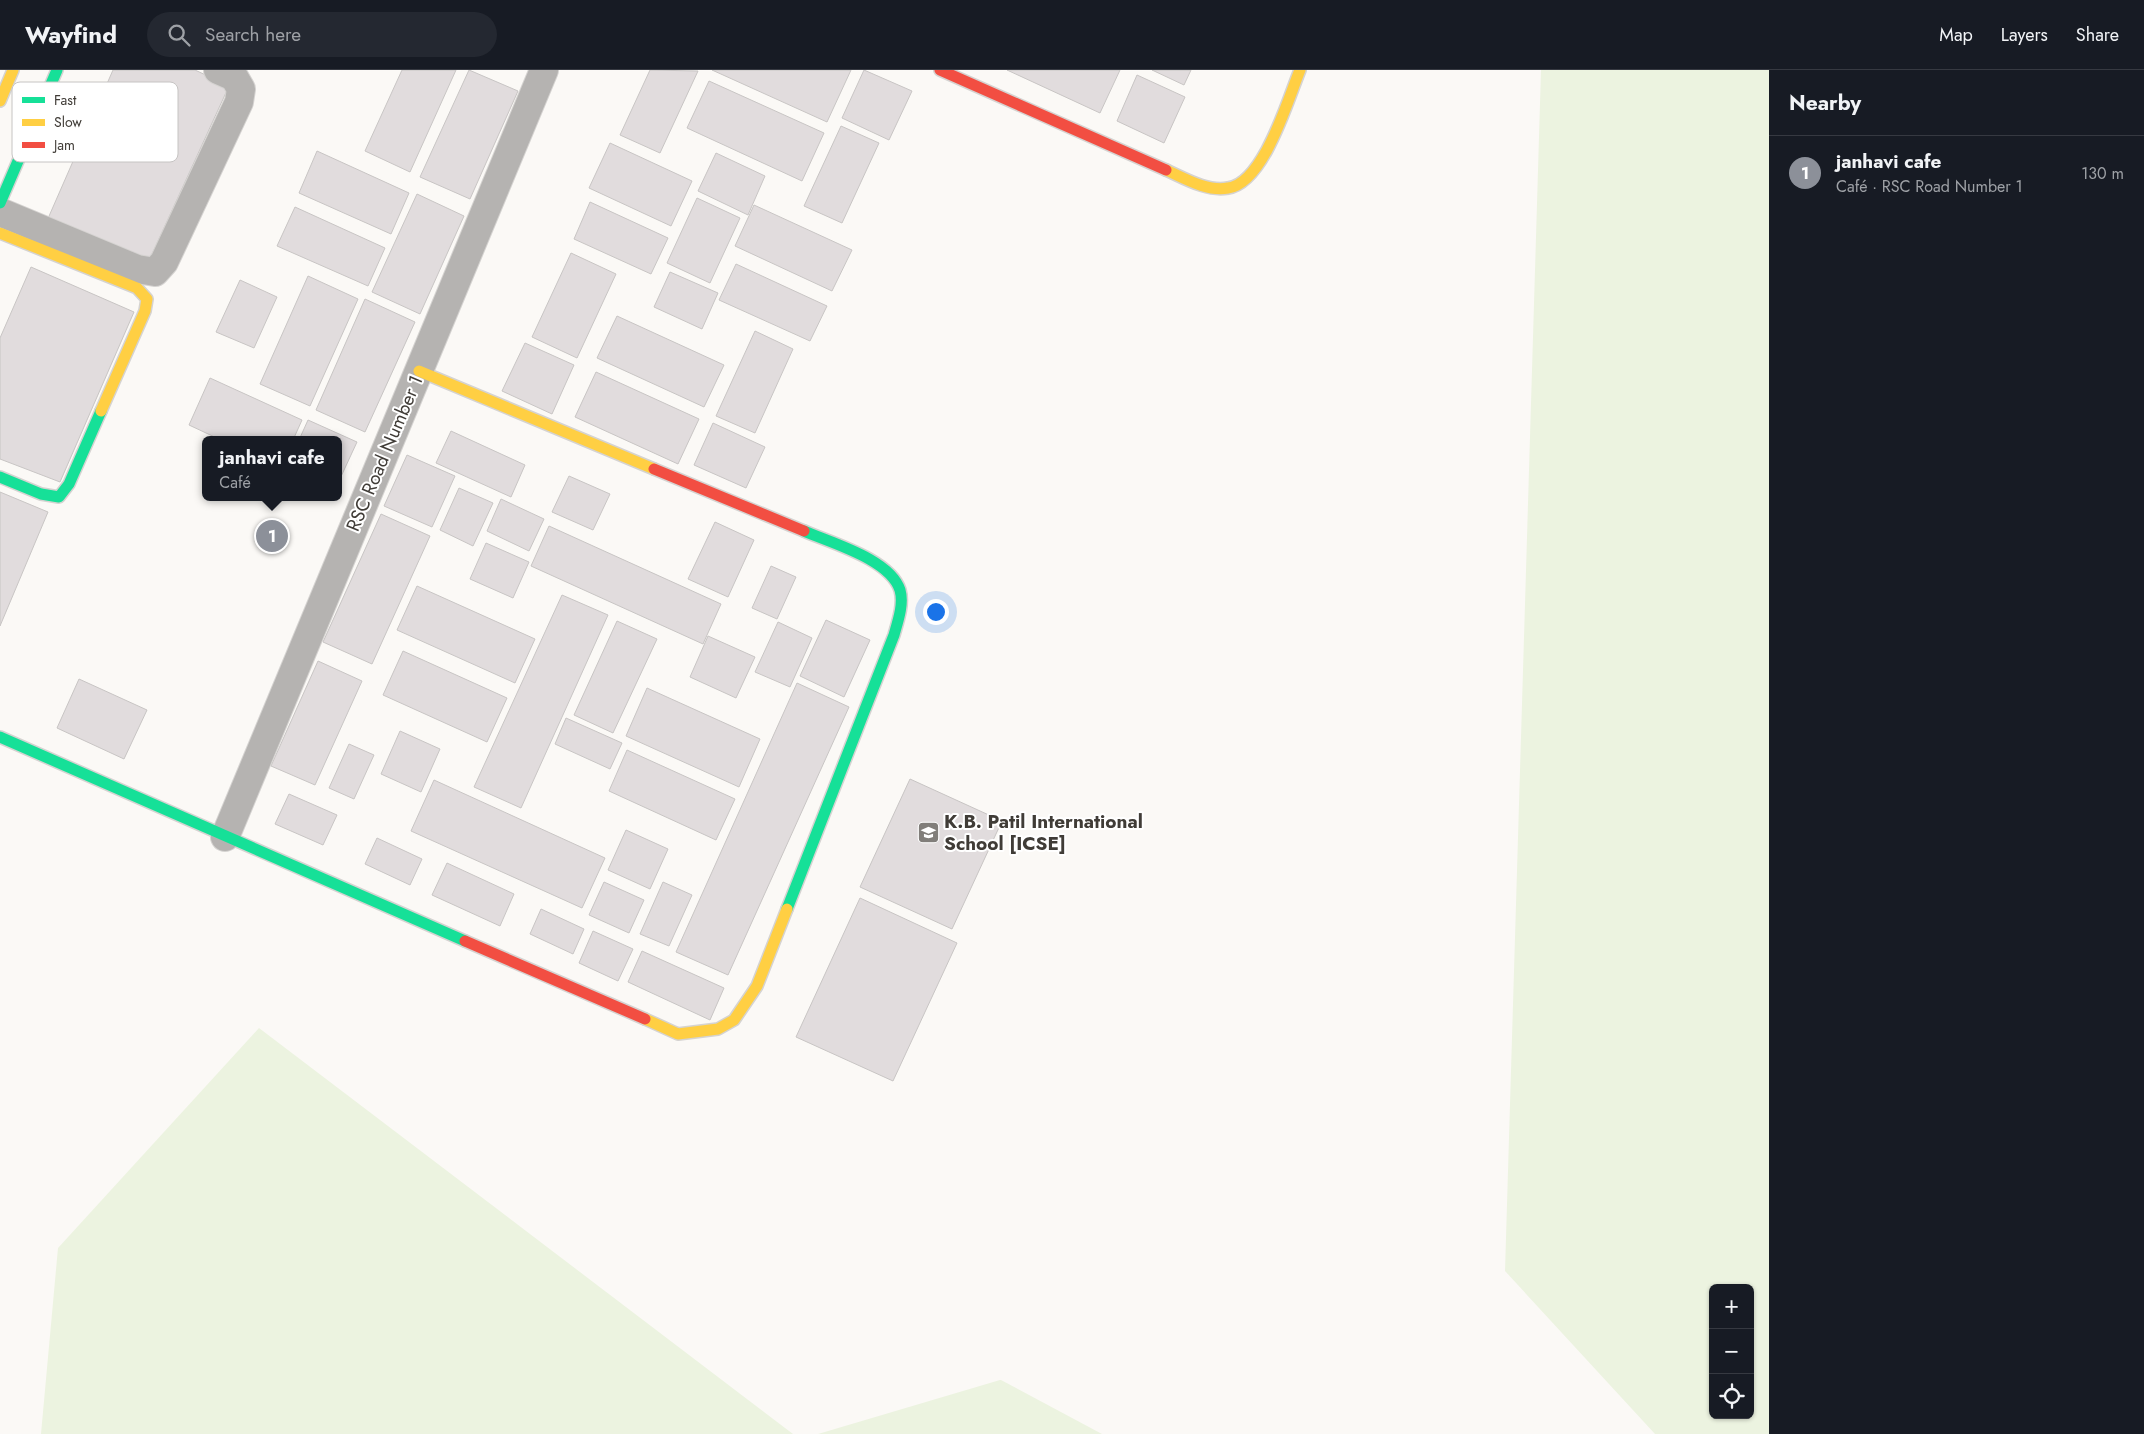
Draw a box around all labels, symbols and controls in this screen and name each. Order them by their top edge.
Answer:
search box [147,12,497,57]
text: Wayfind [25,17,117,52]
icon: search [165,21,193,49]
text: Search here [205,21,301,48]
text: Map [1939,22,1973,48]
text: Layers [2001,22,2048,48]
text: Share [2076,22,2119,48]
legend [12,82,178,162]
text: Nearby [1789,88,1861,118]
text: Fast [54,90,77,110]
text: Slow [54,112,82,132]
text: Jam [52,135,75,155]
text: janhavi cafe [1836,148,1941,175]
text: 1 [1801,162,1809,185]
text: 130 m [2081,162,2124,185]
text: Café · RSC Road Number 1 [1836,175,2023,198]
street label: RSC Road Number 1 [339,371,430,535]
popup [202,436,342,501]
text: janhavi cafe [219,444,325,471]
text: Café [219,471,251,494]
pin: 1 [256,517,288,555]
your location [923,599,949,625]
place label: K.B. Patil International School [ICSE] [944,808,1143,857]
school or university icon: K.B. Patil International School [ICSE] [916,820,940,844]
map controls [1709,1284,1754,1419]
button: + [1709,1284,1754,1329]
button: − [1709,1329,1754,1374]
button: locate [1709,1374,1754,1419]

